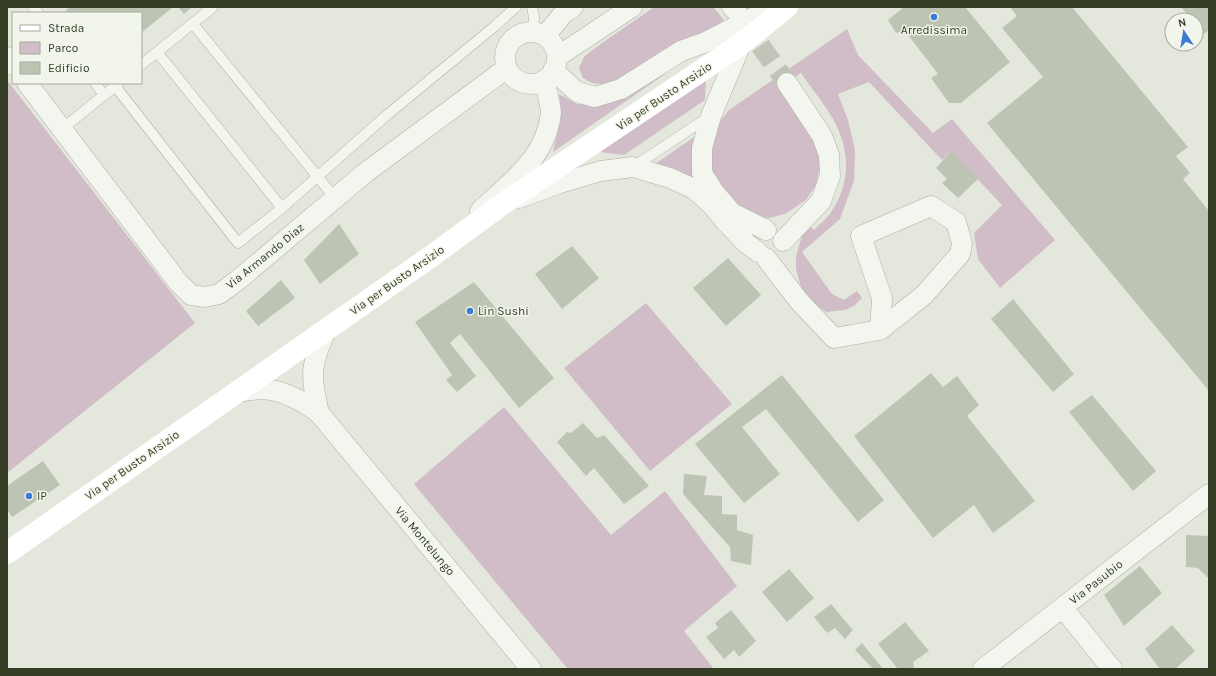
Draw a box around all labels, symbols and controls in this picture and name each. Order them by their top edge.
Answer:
legend [12,12,142,84]
marker: Arredissima [929,12,939,22]
north arrow [1164,12,1204,52]
text: N [1177,16,1187,30]
text: Strada [48,21,84,35]
place label: Arredissima [901,23,967,37]
text: Parco [48,41,78,55]
street label: Via per Busto Arsizio [614,59,714,133]
text: Edificio [48,61,89,75]
street label: Via Armando Diaz [223,220,307,292]
street label: Via per Busto Arsizio [347,242,447,318]
place label: Lin Sushi [478,304,529,318]
marker: Lin Sushi [465,306,475,316]
street label: Via per Busto Arsizio [82,427,182,503]
place label: IP [37,489,47,503]
marker: IP [24,491,34,501]
street label: Via Montelungo [392,504,458,578]
street label: Via Pasubio [1067,557,1125,607]

